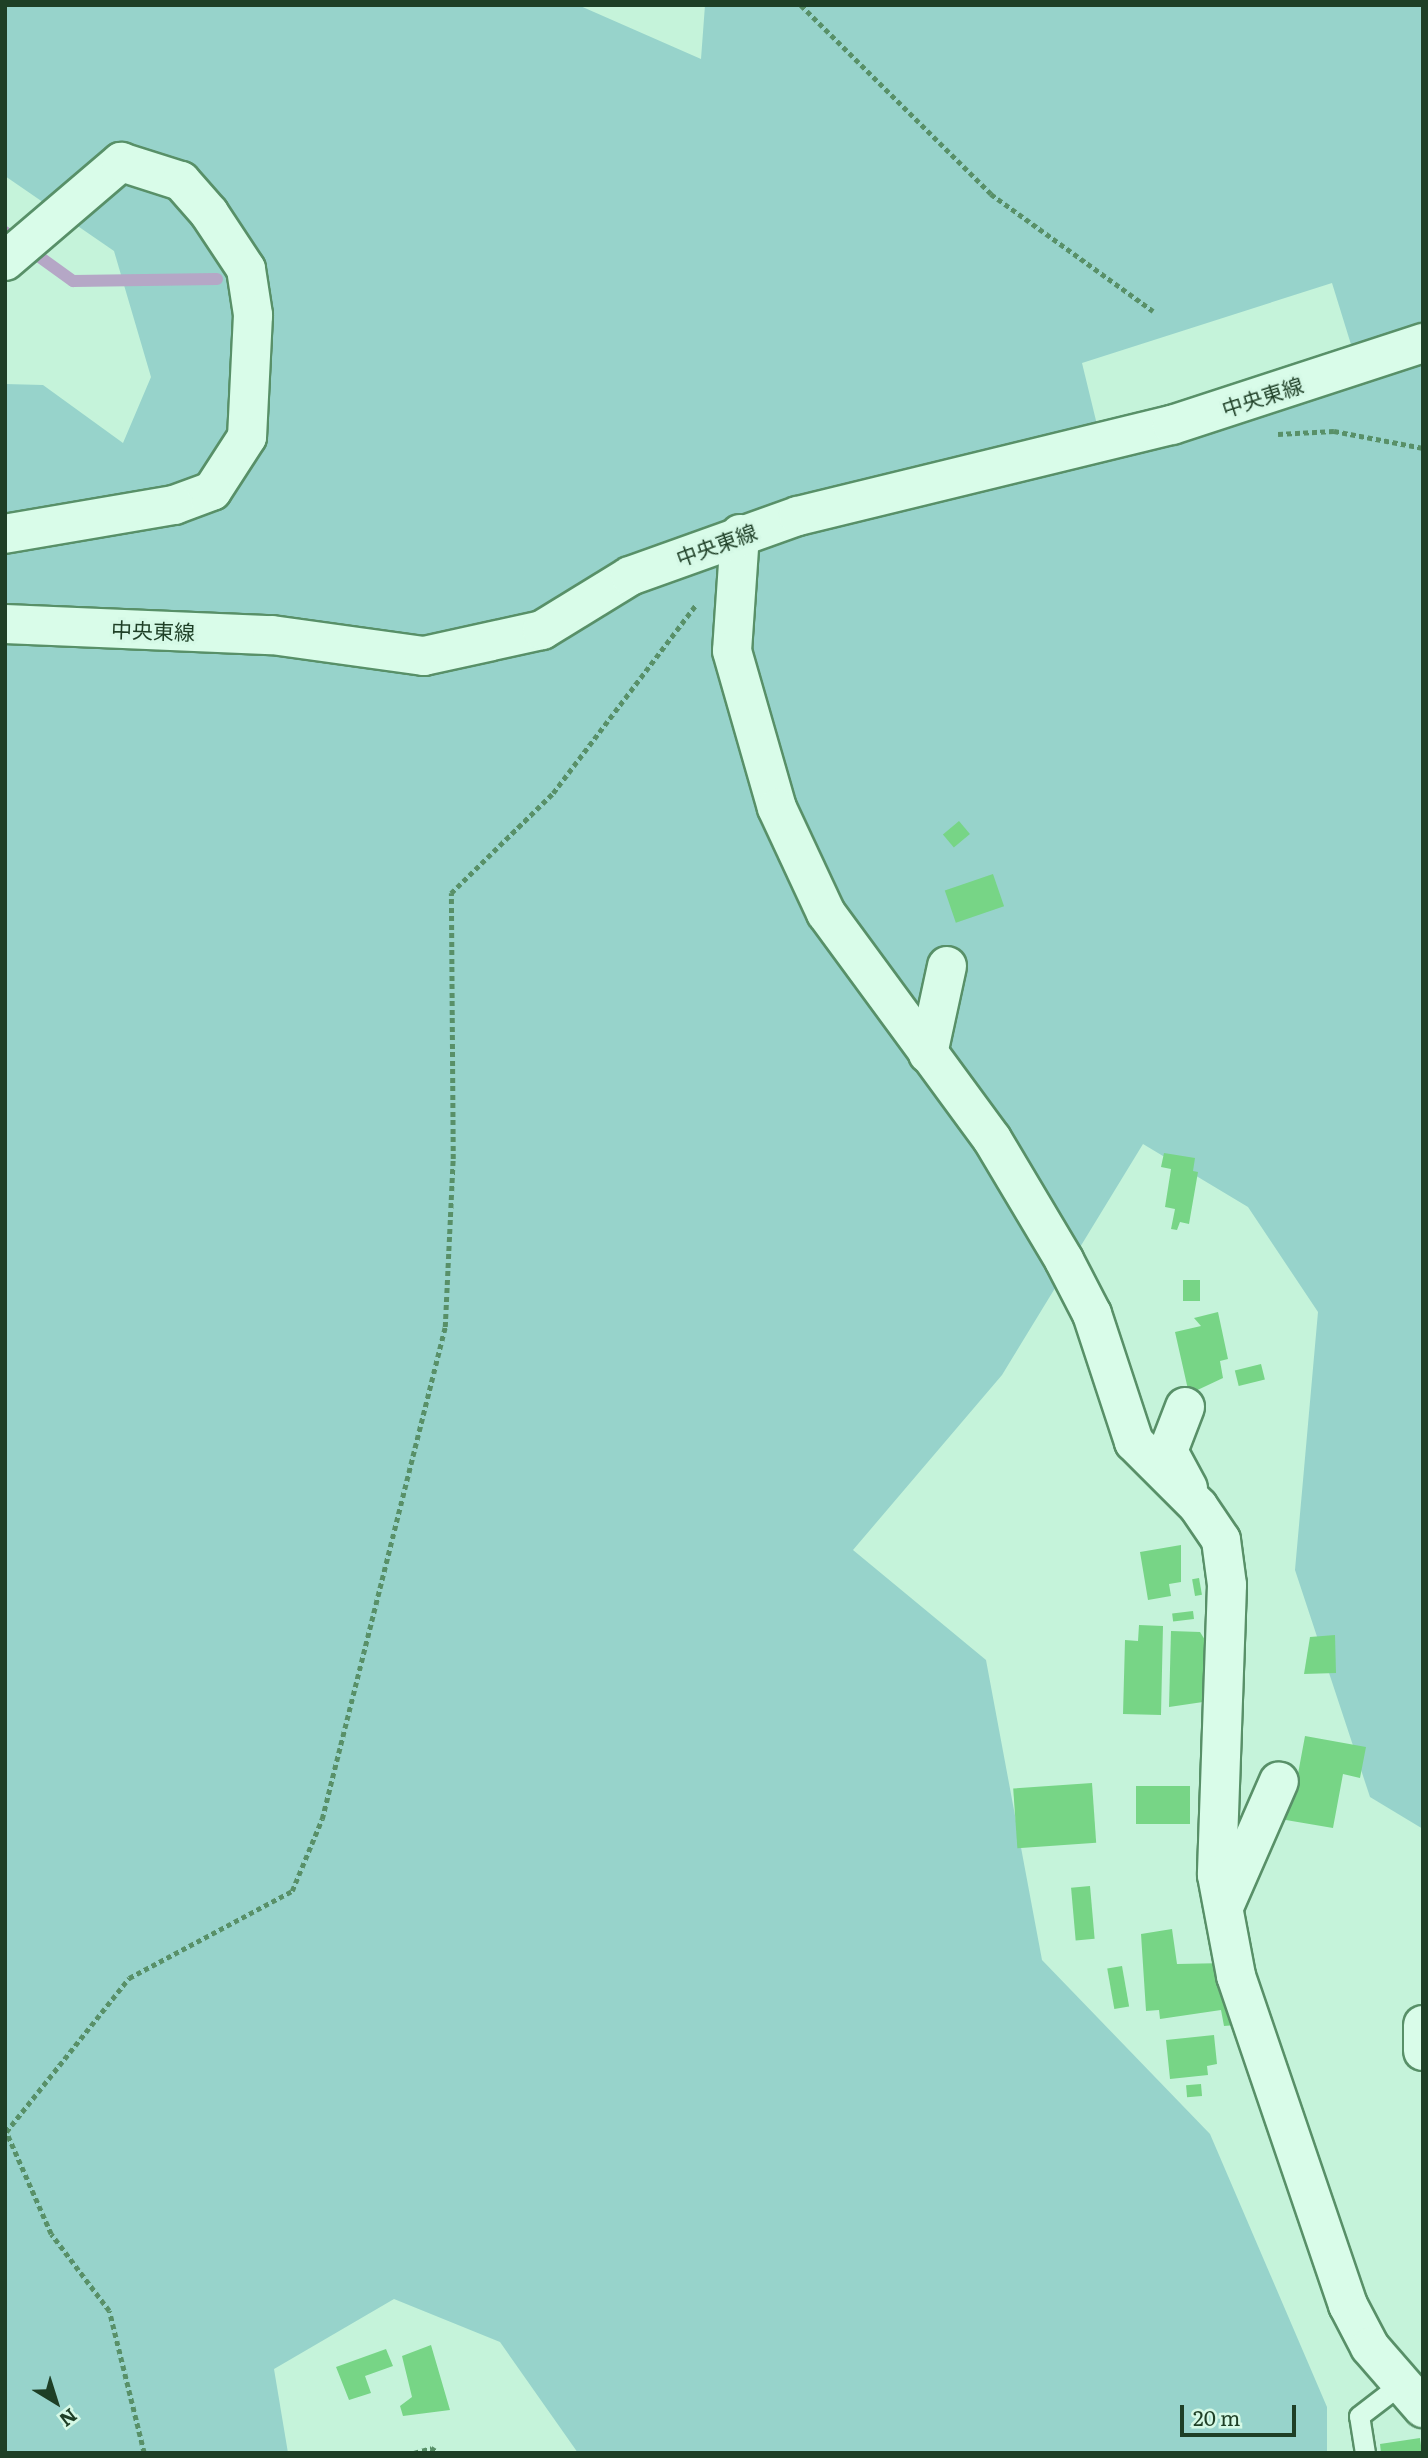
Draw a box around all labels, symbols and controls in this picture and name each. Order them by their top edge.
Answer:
street label: 中央東線 [1218,371,1306,421]
street label: 中央東線 [672,518,760,570]
street label: 中央東線 [111,616,195,644]
north arrow [21,2367,91,2437]
scale bar [1183,2392,1298,2436]
text: 20 m [1193,2401,1240,2432]
text: N [54,2403,84,2434]

